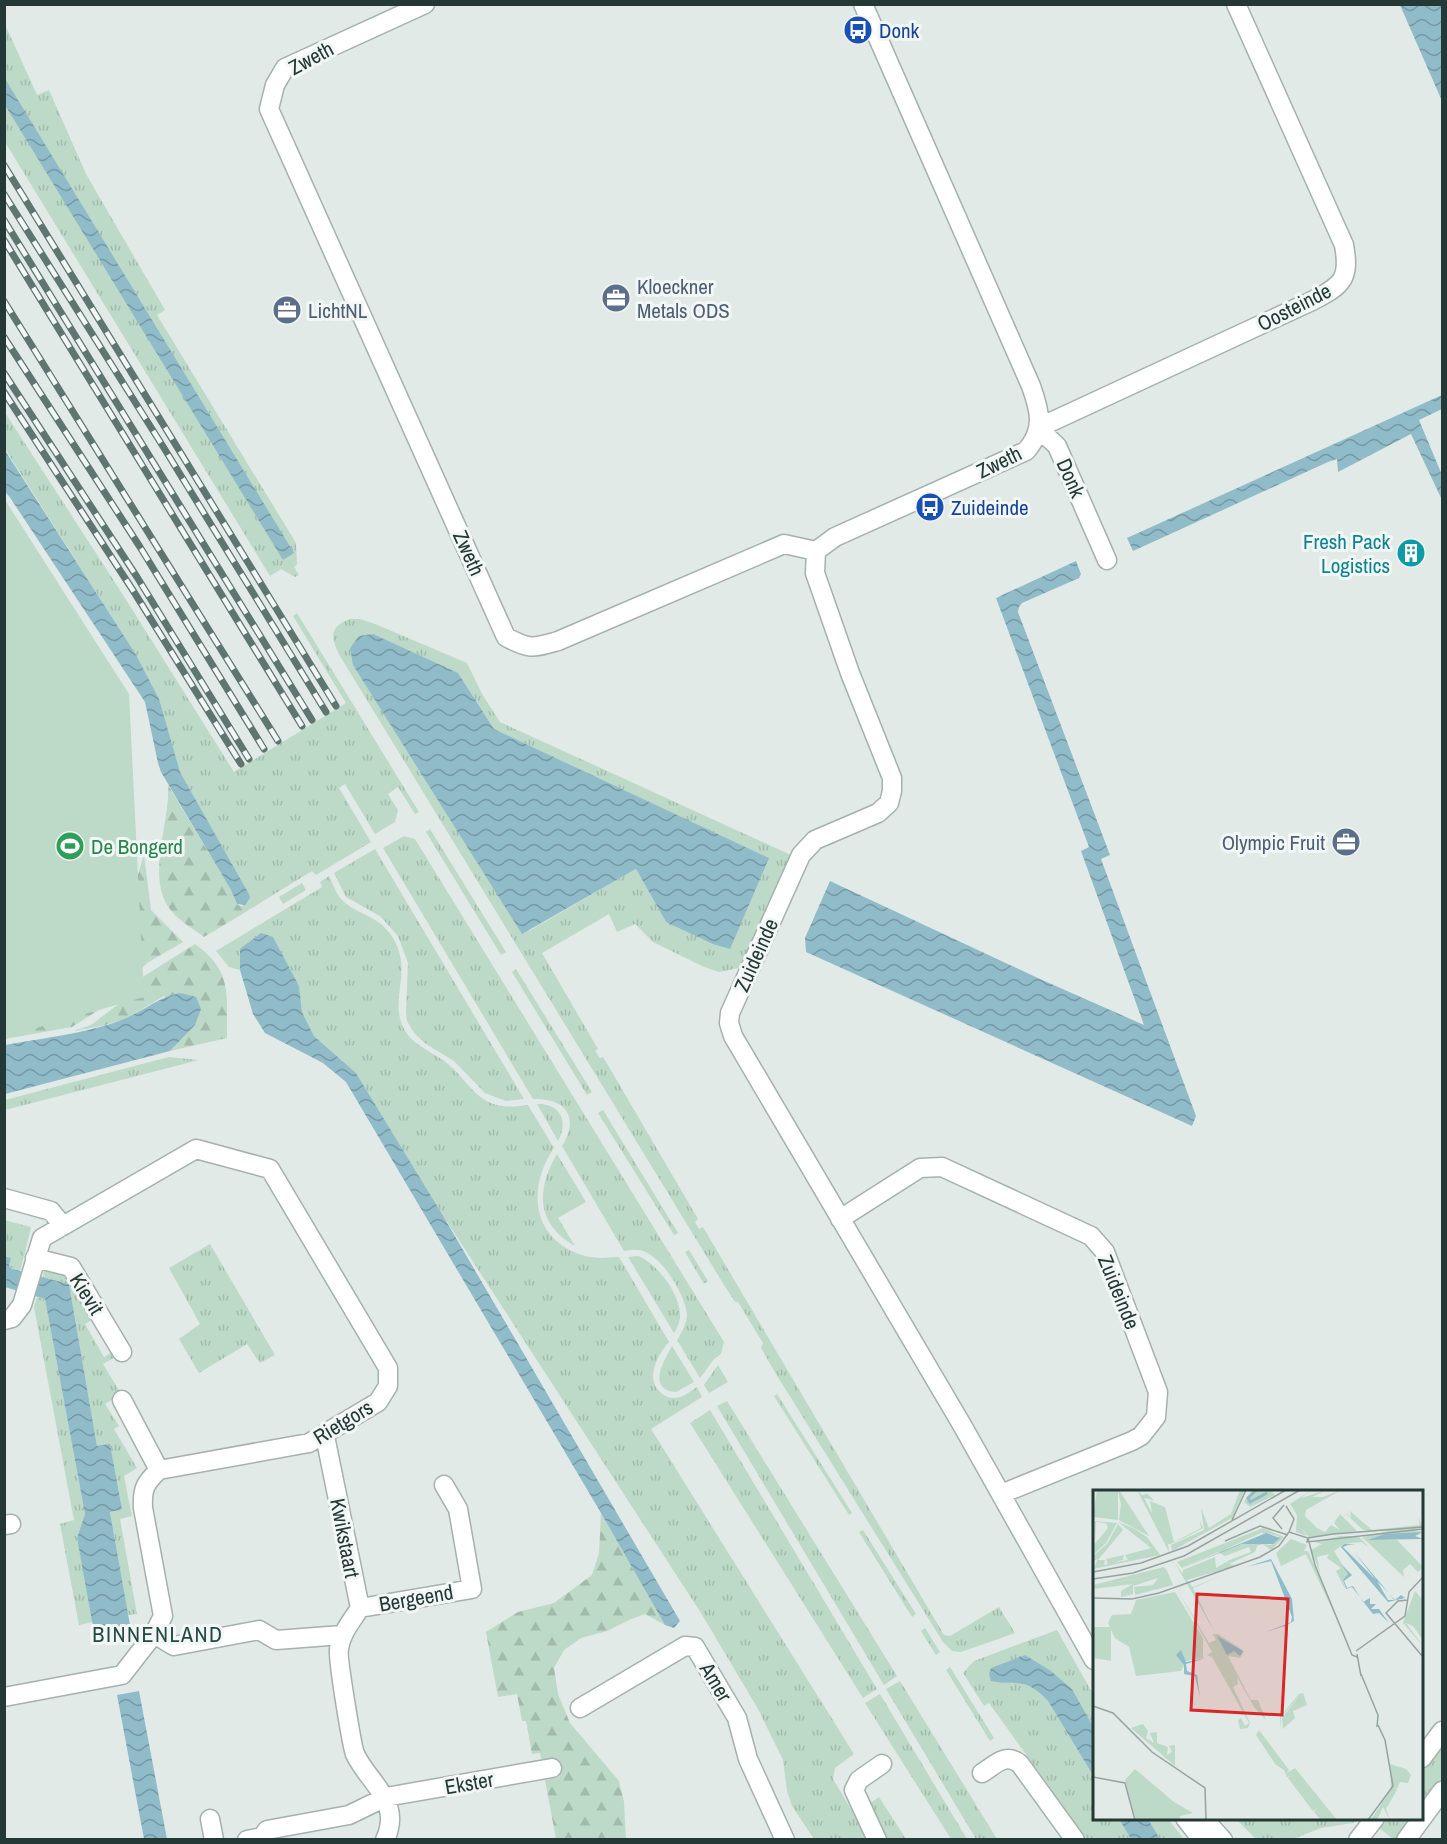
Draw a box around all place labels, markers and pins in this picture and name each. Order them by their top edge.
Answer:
bus stop icon: Donk [842,14,874,46]
place label: Donk [879,16,920,45]
place label: Kloeckner Metals ODS [637,272,730,325]
office icon: Kloeckner Metals ODS [600,282,632,314]
office icon: LichtNL [271,294,303,326]
place label: LichtNL [308,296,368,325]
bus stop icon: Zuideinde [914,491,946,523]
place label: Zuideinde [951,493,1029,522]
place label: Fresh Pack Logistics [1303,527,1390,580]
building icon: Fresh Pack Logistics [1395,537,1427,569]
office icon: Olympic Fruit [1330,826,1362,858]
place label: Olympic Fruit [1222,828,1325,857]
sports icon: De Bongerd [54,830,86,862]
place label: De Bongerd [91,832,183,861]

